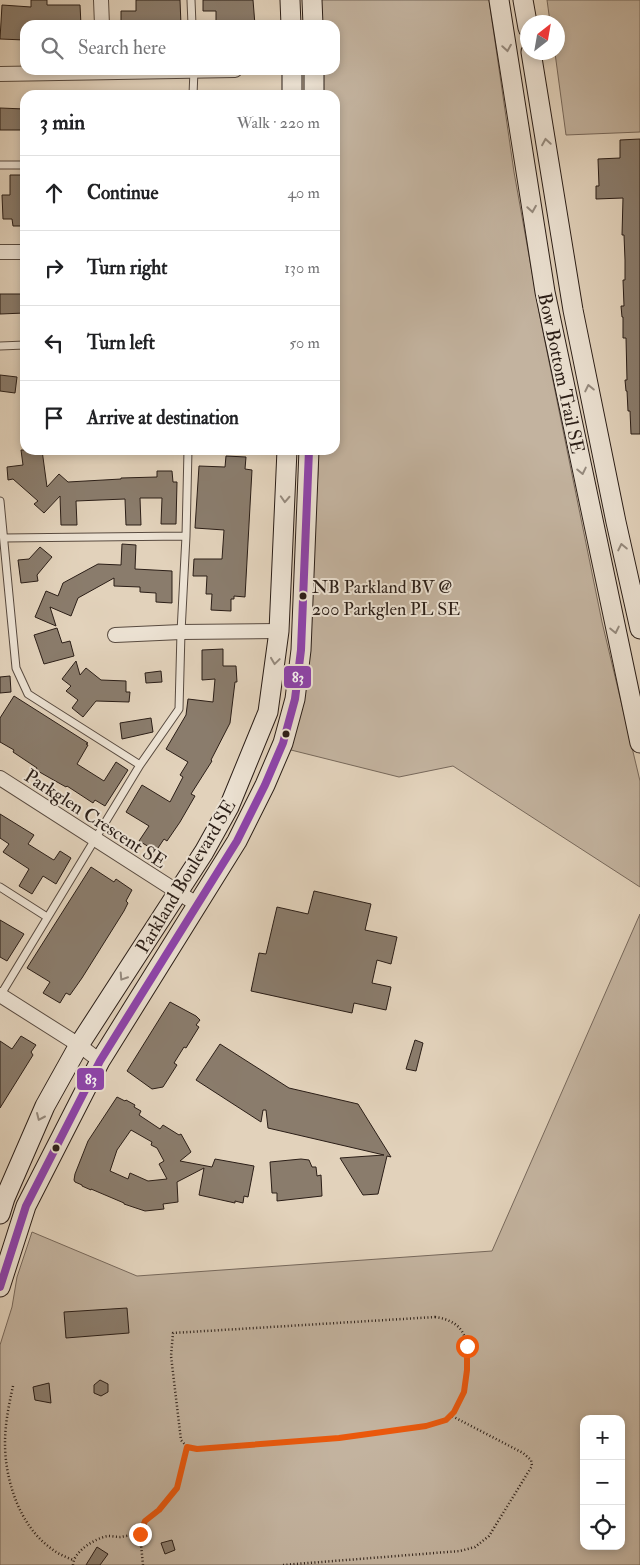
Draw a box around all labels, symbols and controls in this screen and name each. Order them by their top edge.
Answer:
north arrow [520,15,565,60]
search box [20,20,340,75]
icon: search [38,34,66,62]
text: Search here [78,36,166,60]
one-way arrow [501,44,511,53]
text: 3 min [40,109,85,136]
text: Walk · 220 m [237,113,320,133]
one-way arrow [541,138,551,146]
icon: ahead [40,179,68,207]
text: Continue [87,181,158,205]
text: 40 m [287,183,320,203]
one-way arrow [526,204,536,213]
icon: right [40,254,68,282]
text: Turn right [87,256,167,280]
text: 130 m [284,258,320,278]
street label: Bow Bottom Trail SE [532,290,590,456]
icon: left [40,329,68,357]
text: Turn left [87,331,155,355]
text: 50 m [289,333,320,353]
one-way arrow [584,384,594,393]
icon: arrive [40,404,68,432]
text: Arrive at destination [87,406,239,430]
one-way arrow [576,467,587,476]
one-way arrow [280,495,290,503]
one-way arrow [617,543,627,552]
place label: NB Parkland BV @ 200 Parkglen PL SE [312,576,460,621]
marker: NB Parkland BV @ 200 Parkglen PL SE [298,591,308,601]
one-way arrow [609,626,620,635]
one-way arrow [270,657,281,665]
line badge: 83 [283,665,312,689]
text: 83 [292,669,304,686]
unlabelled marker [281,729,291,739]
street label: Parkglen Crescent SE [20,764,172,874]
street label: Parkland Boulevard SE [131,795,241,958]
one-way arrow [120,972,129,981]
line badge: 83 [76,1067,105,1091]
text: 83 [85,1071,97,1088]
one-way arrow [36,1112,47,1121]
unlabelled marker [51,1143,61,1153]
route start [456,1335,479,1358]
map controls [580,1415,625,1550]
button: + [580,1415,625,1460]
button: − [580,1460,625,1505]
button: locate [580,1505,625,1550]
route end [129,1523,152,1546]

